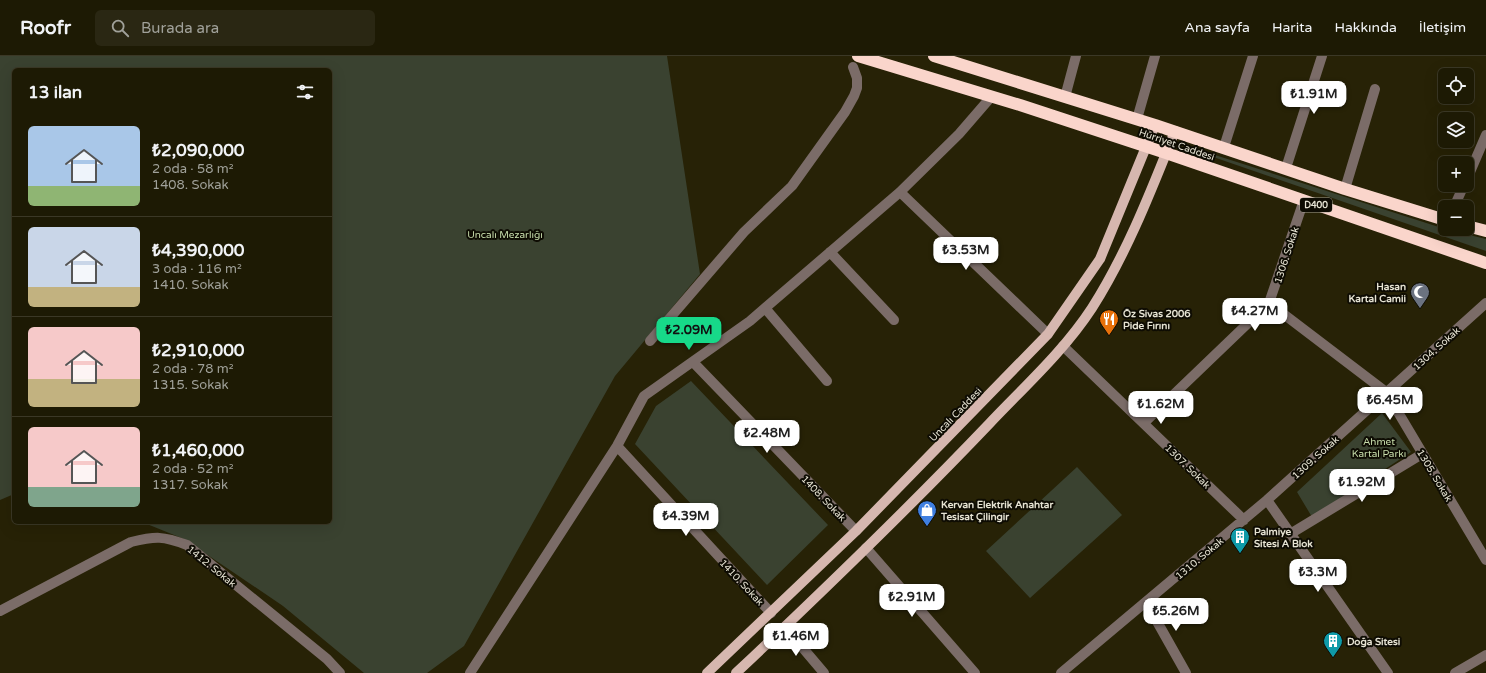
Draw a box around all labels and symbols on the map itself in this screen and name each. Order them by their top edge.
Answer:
pin: ₺1.91M [1281,81,1347,115]
street label: Hürriyet Caddesi [1137,126,1216,164]
road number: D400 [1300,198,1332,212]
street label: 1306. Sokak [1272,225,1302,285]
park label: Uncalı Mezarlığı [467,229,543,241]
pin: ₺3.53M [933,237,999,271]
place label: Hasan Kartal Camii [1349,281,1406,305]
mosque icon: Hasan Kartal Camii [1409,281,1431,309]
pin: ₺4.27M [1222,298,1288,332]
restaurant icon: Öz Sivas 2006 Pide Fırını [1098,308,1120,336]
place label: Öz Sivas 2006 Pide Fırını [1123,308,1191,332]
pin: ₺2.09M [656,317,722,351]
street label: 1304. Sokak [1411,324,1463,373]
street label: Uncalı Caddesi [927,385,984,444]
pin: ₺6.45M [1357,387,1423,421]
pin: ₺1.62M [1128,391,1194,425]
pin: ₺2.48M [734,420,800,454]
street label: 1309. Sokak [1290,433,1342,482]
park label: Ahmet Kartal Parkı [1352,436,1406,460]
street label: 1307. Sokak [1162,442,1213,492]
street label: 1305. Sokak [1414,447,1455,504]
pin: ₺1.92M [1329,469,1395,503]
street label: 1408. Sokak [798,473,848,524]
shop icon: Kervan Elektrik Anahtar Tesisat Çilingir [916,499,938,527]
place label: Kervan Elektrik Anahtar Tesisat Çilingir [940,499,1053,523]
pin: ₺4.39M [653,503,719,537]
building icon: Palmiye Sitesi A Blok [1229,526,1251,554]
place label: Palmiye Sitesi A Blok [1254,526,1313,550]
street label: 1310. Sokak [1173,535,1227,582]
street label: 1412. Sokak [185,544,238,590]
street label: 1410. Sokak [717,557,766,609]
pin: ₺3.3M [1290,559,1346,593]
pin: ₺2.91M [879,584,945,618]
pin: ₺5.26M [1143,598,1209,632]
pin: ₺1.46M [763,623,829,657]
building icon: Doğa Sitesi [1322,630,1344,658]
place label: Doğa Sitesi [1347,636,1400,648]

